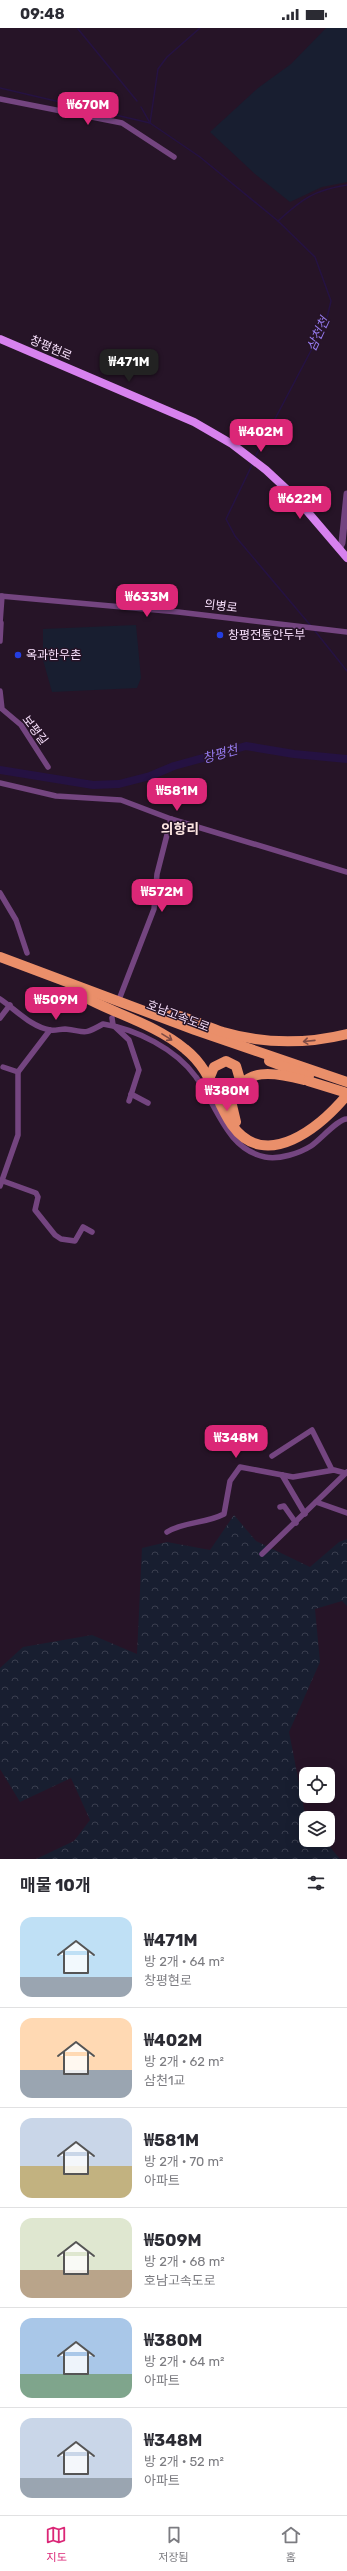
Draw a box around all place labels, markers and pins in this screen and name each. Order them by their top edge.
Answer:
pin: ₩670M [60,92,116,126]
pin: ₩471M [101,349,157,383]
pin: ₩402M [233,419,289,453]
pin: ₩622M [272,486,328,520]
pin: ₩633M [119,584,175,618]
place label: 창평전통안두부 [228,628,305,642]
marker: 창평전통안두부 [215,630,225,640]
place label: 옥과한우촌 [26,648,81,662]
marker: 옥과한우촌 [13,650,23,660]
pin: ₩581M [149,778,205,812]
pin: ₩572M [134,879,190,913]
pin: ₩509M [28,987,84,1021]
pin: ₩380M [199,1078,255,1112]
pin: ₩348M [208,1425,264,1459]

